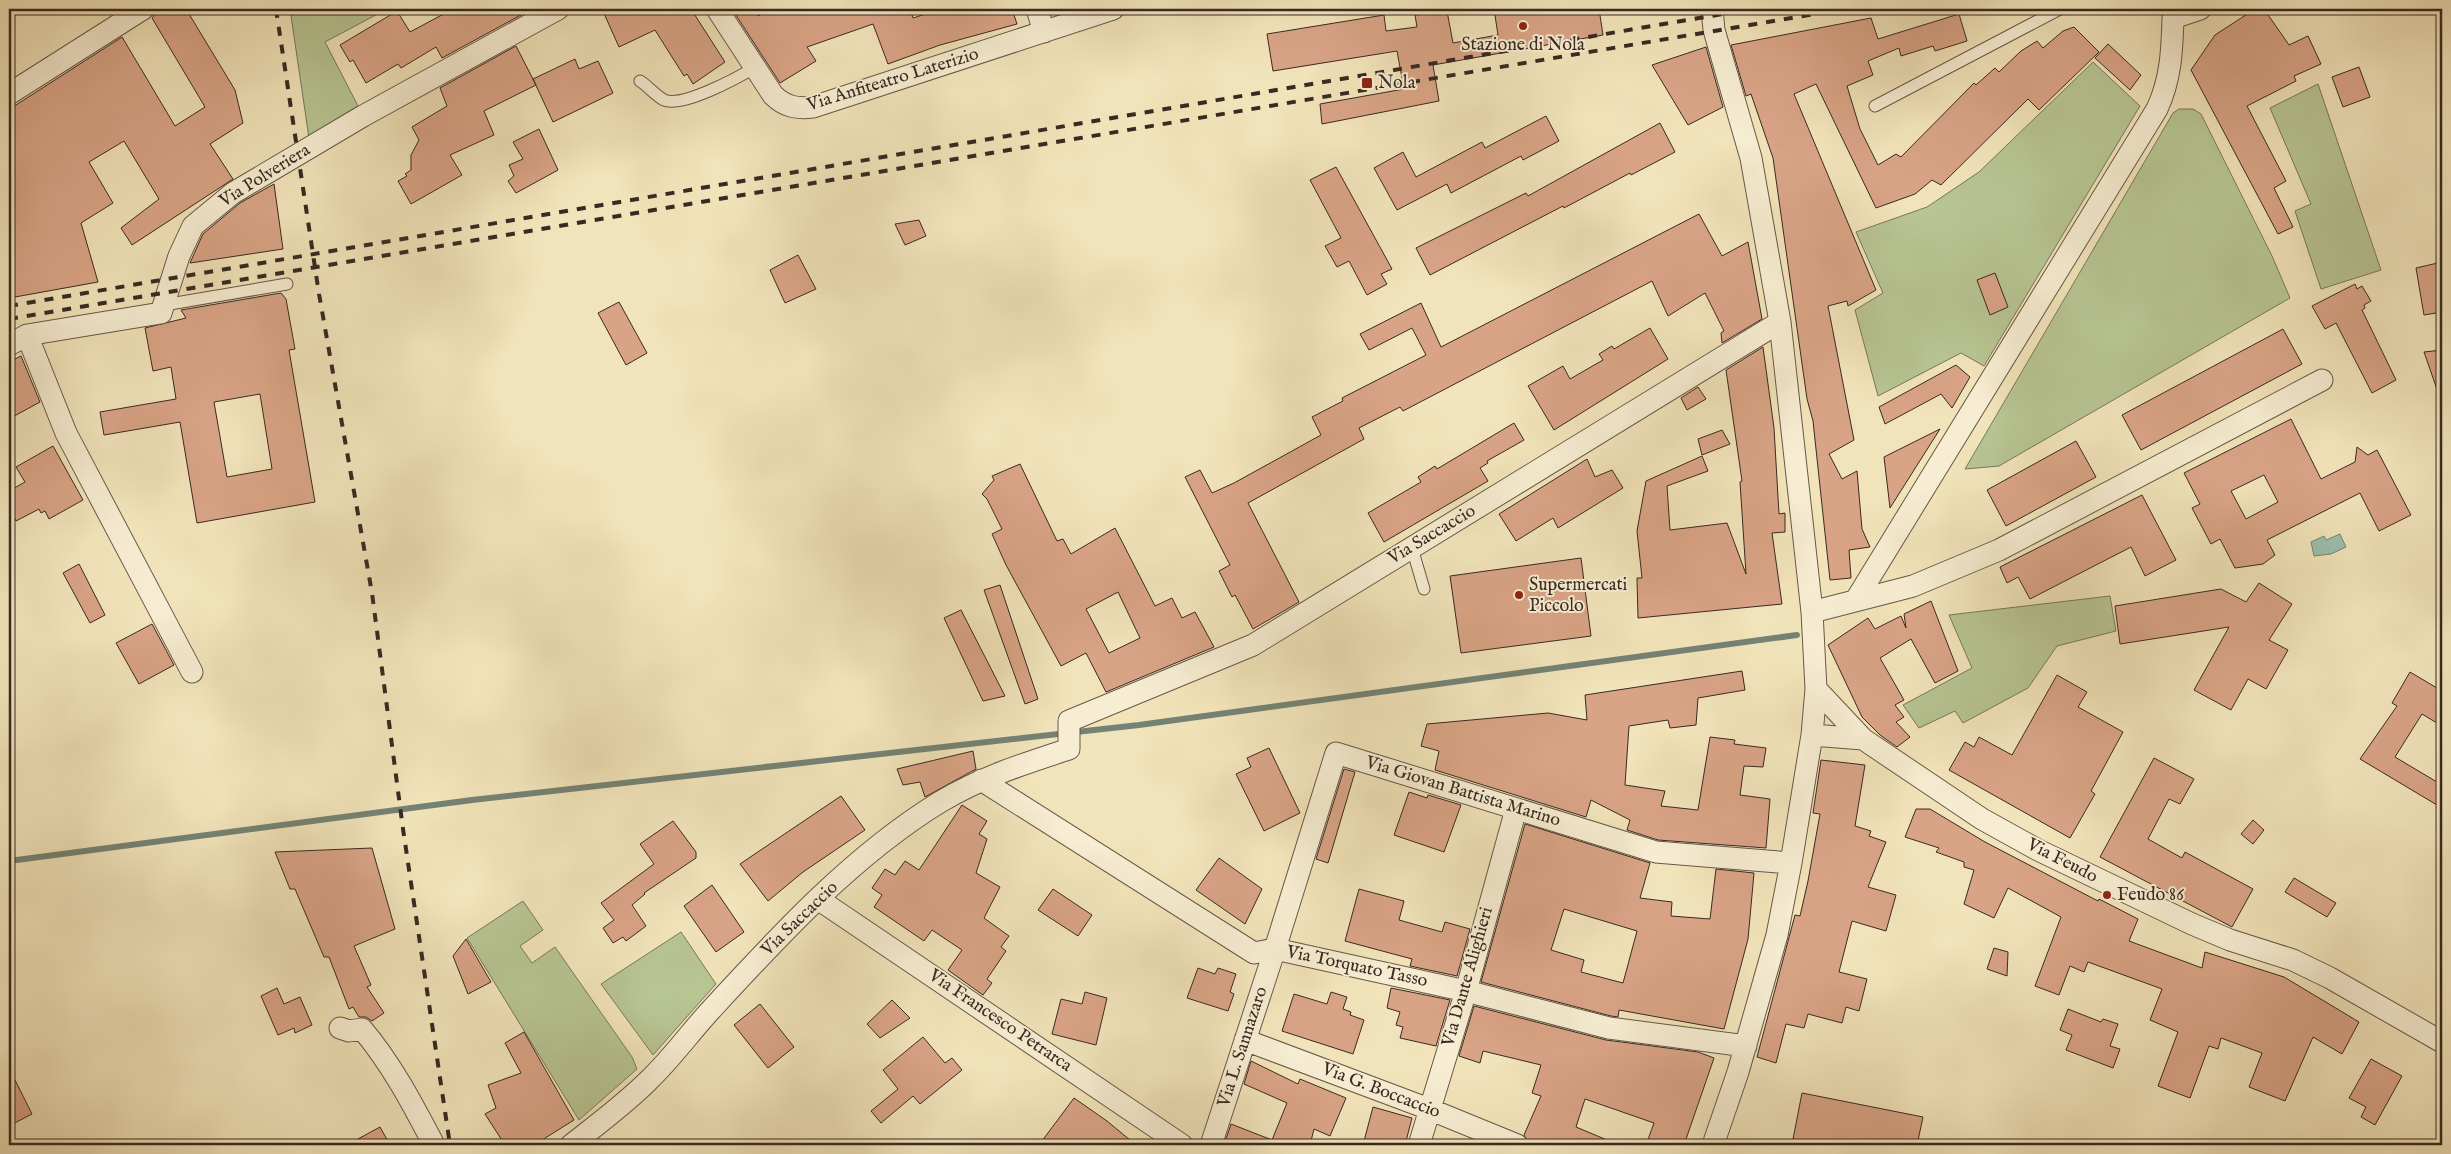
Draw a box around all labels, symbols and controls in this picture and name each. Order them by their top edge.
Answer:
marker: Stazione di Nola [1517,20,1529,32]
place label: Stazione di Nola [1461,34,1585,57]
street label: Via Anfiteatro Laterizio [803,43,982,117]
place label: Nola [1378,72,1416,95]
marker: Nola [1360,76,1374,90]
street label: Via Polveriera [214,139,315,214]
street label: Via Saccaccio [1383,500,1480,571]
place label: Supermercati Piccolo [1529,574,1628,618]
marker: Supermercati Piccolo [1513,589,1525,601]
street label: Via Giovan Battista Marino [1362,751,1564,833]
street label: Via Feudo [2022,833,2102,889]
street label: Via Saccaccio [756,876,844,962]
place label: Feudo 86 [2117,884,2184,907]
marker: Feudo 86 [2101,889,2113,901]
street label: Via Dante Alighieri [1437,904,1499,1050]
street label: Via Torquato Tasso [1283,941,1430,993]
street label: Via Francesco Petrarca [923,964,1076,1078]
street label: Via L. Sannazaro [1212,984,1273,1111]
street label: Via G. Boccaccio [1318,1058,1444,1124]

